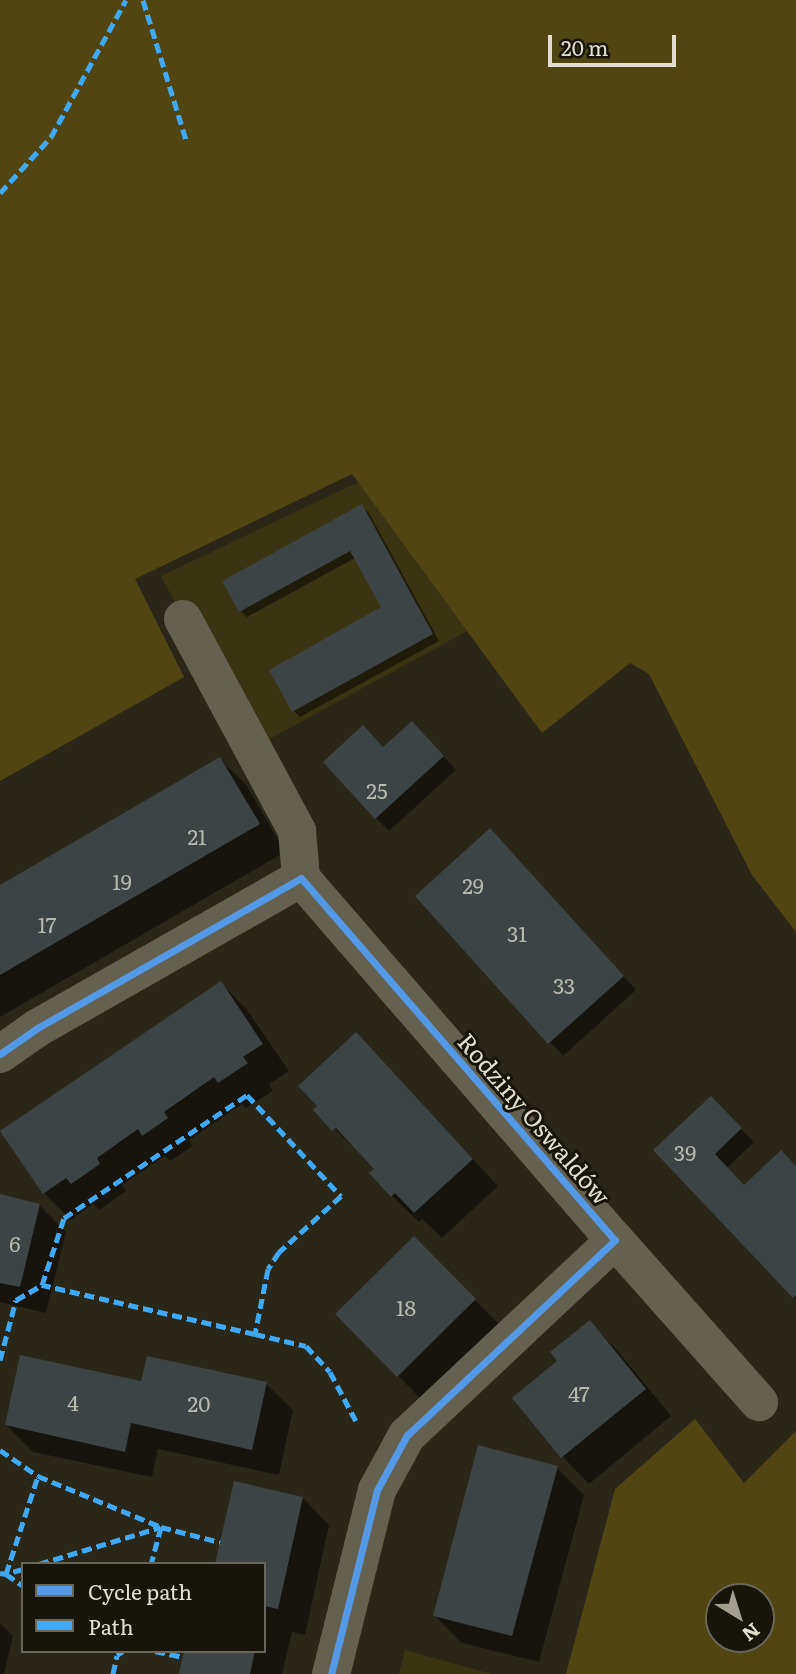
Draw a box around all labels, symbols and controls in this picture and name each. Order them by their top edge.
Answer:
scale bar [551,21,679,65]
text: 20 m [561,31,608,62]
house number: 25 [366,777,388,803]
house number: 21 [187,823,207,849]
house number: 19 [112,868,132,894]
house number: 29 [462,872,484,898]
house number: 17 [38,911,56,937]
house number: 31 [507,920,527,946]
house number: 33 [553,972,575,998]
street label: Rodziny Oswaldów [453,1027,617,1209]
house number: 39 [674,1139,696,1165]
house number: 6 [9,1230,21,1256]
house number: 18 [396,1294,416,1320]
house number: 47 [568,1380,590,1406]
house number: 4 [67,1389,79,1415]
house number: 20 [188,1390,210,1416]
legend [21,1562,266,1653]
text: Cycle path [88,1575,192,1606]
north arrow [705,1583,775,1653]
text: Path [88,1610,134,1641]
text: N [737,1617,767,1649]

